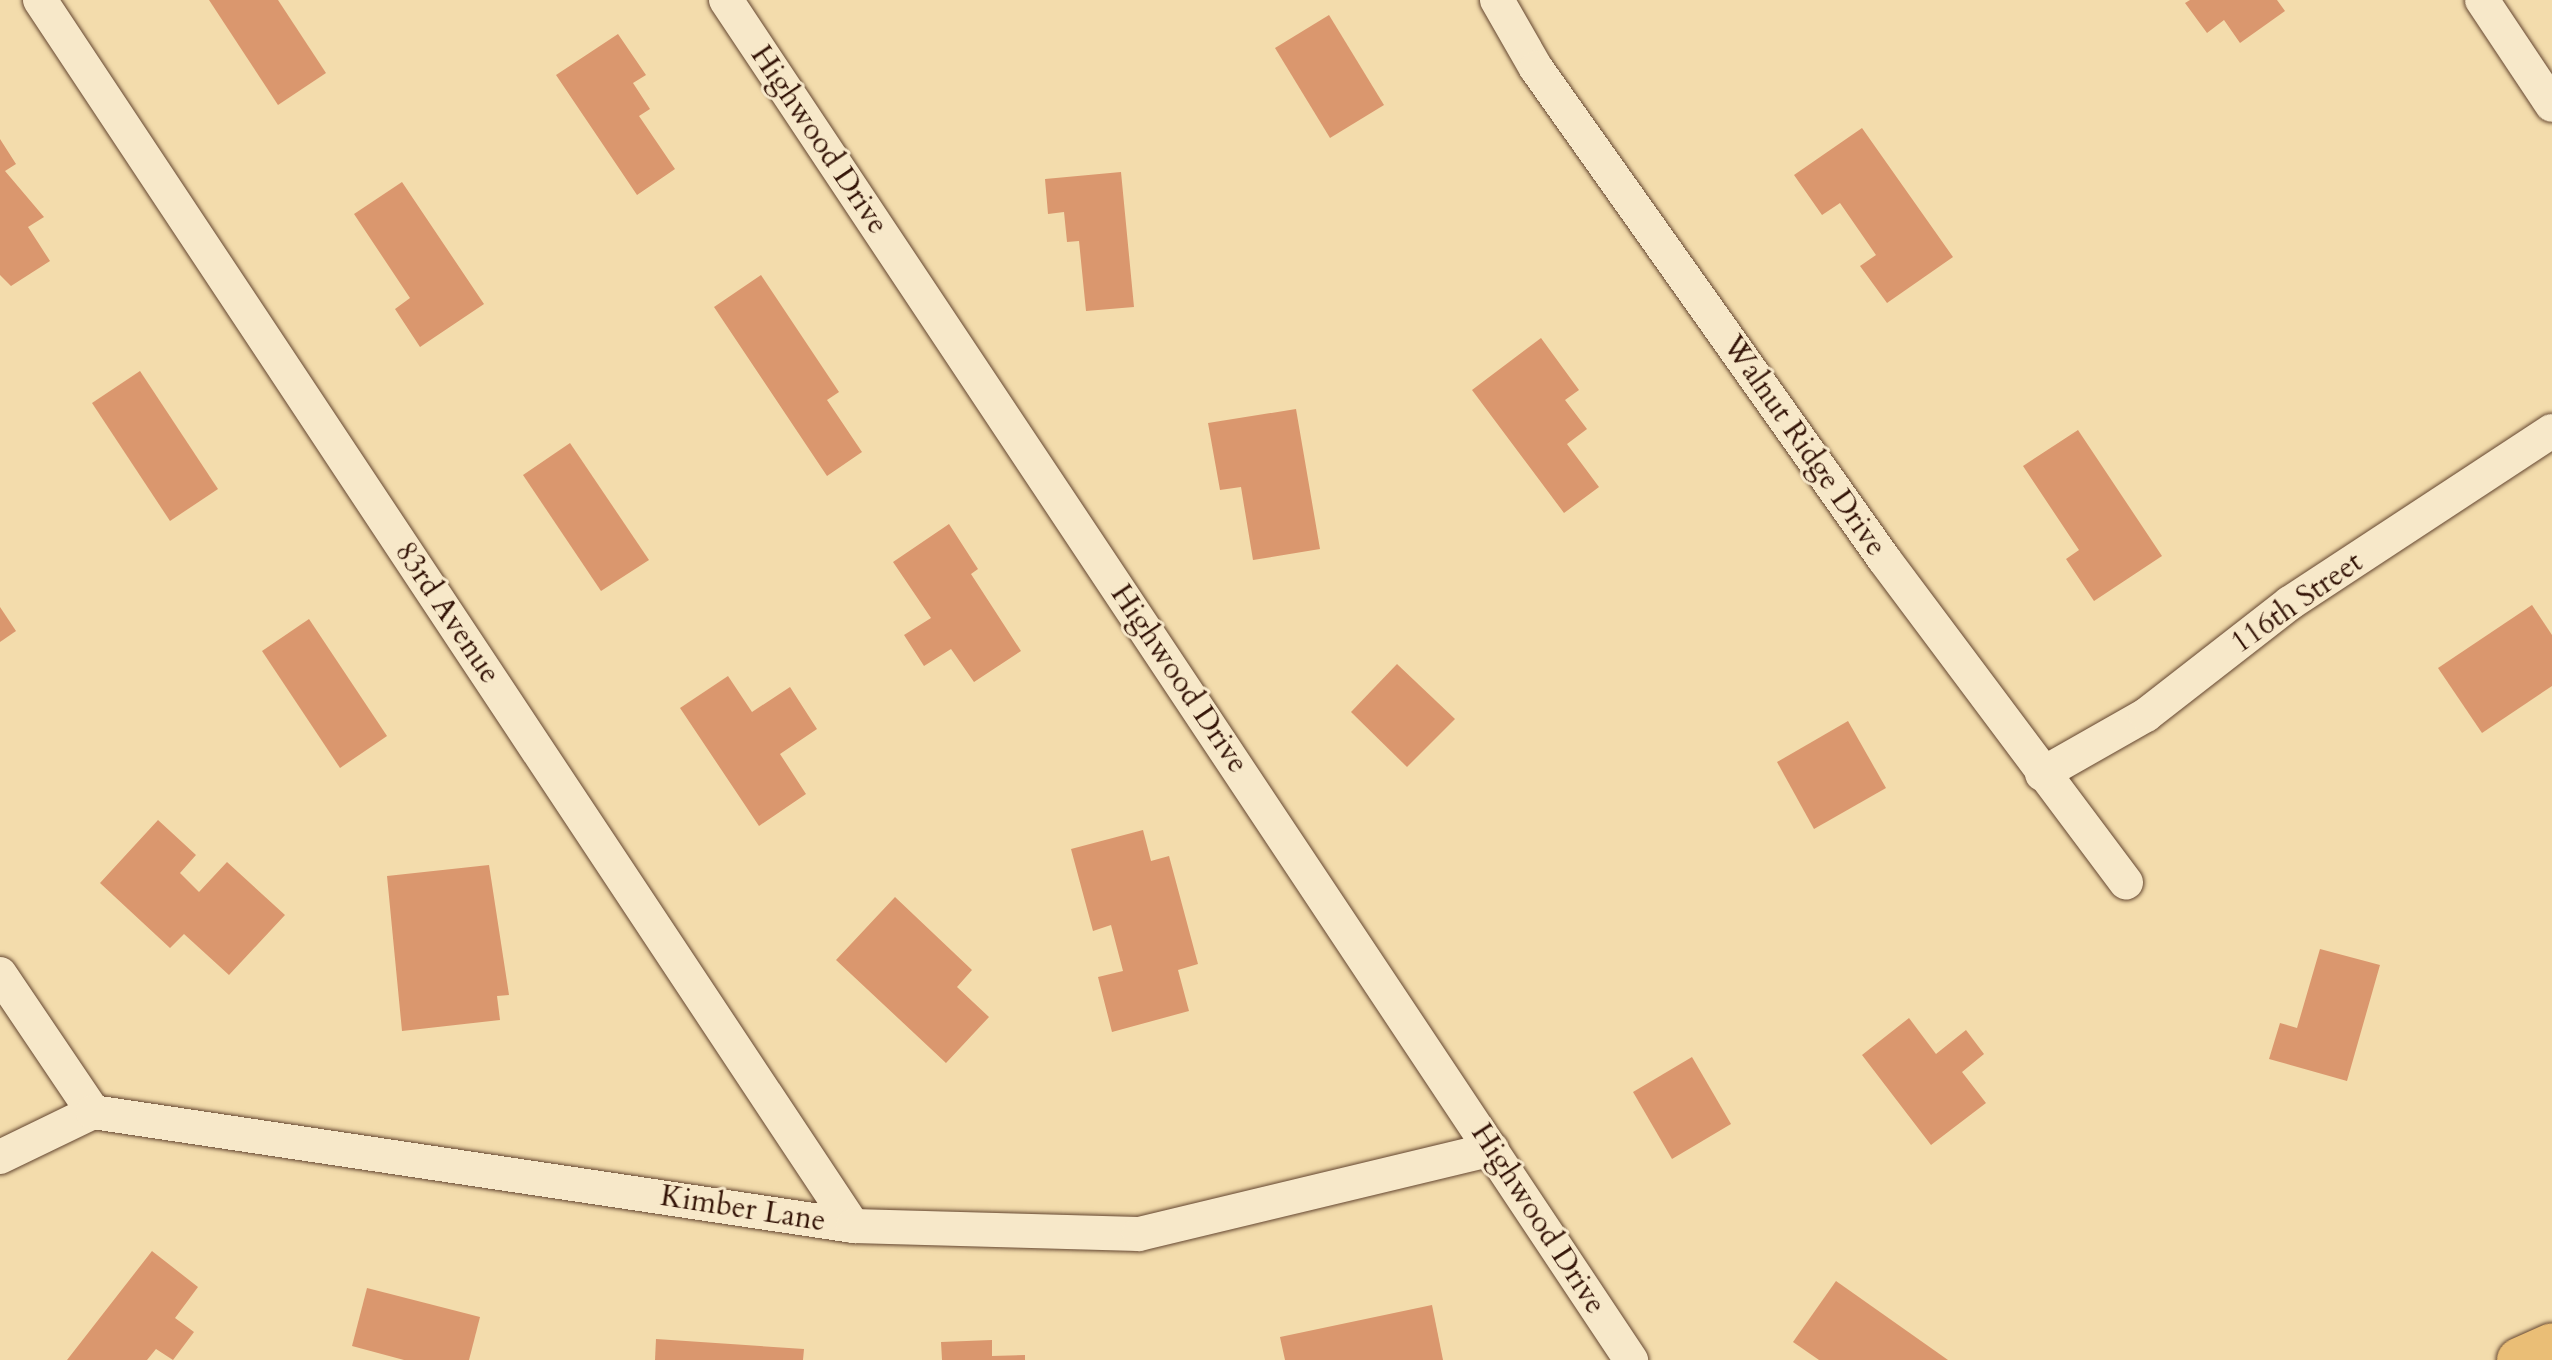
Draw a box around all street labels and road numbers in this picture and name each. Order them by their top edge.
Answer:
street label: Highwood Drive [743,39,895,241]
street label: Walnut Ridge Drive [1714,329,1894,563]
street label: 83rd Avenue [387,535,507,691]
street label: 116th Street [2224,545,2370,661]
street label: Highwood Drive [1103,578,1255,780]
street label: Highwood Drive [1463,1117,1613,1321]
street label: Kimber Lane [658,1178,828,1240]

